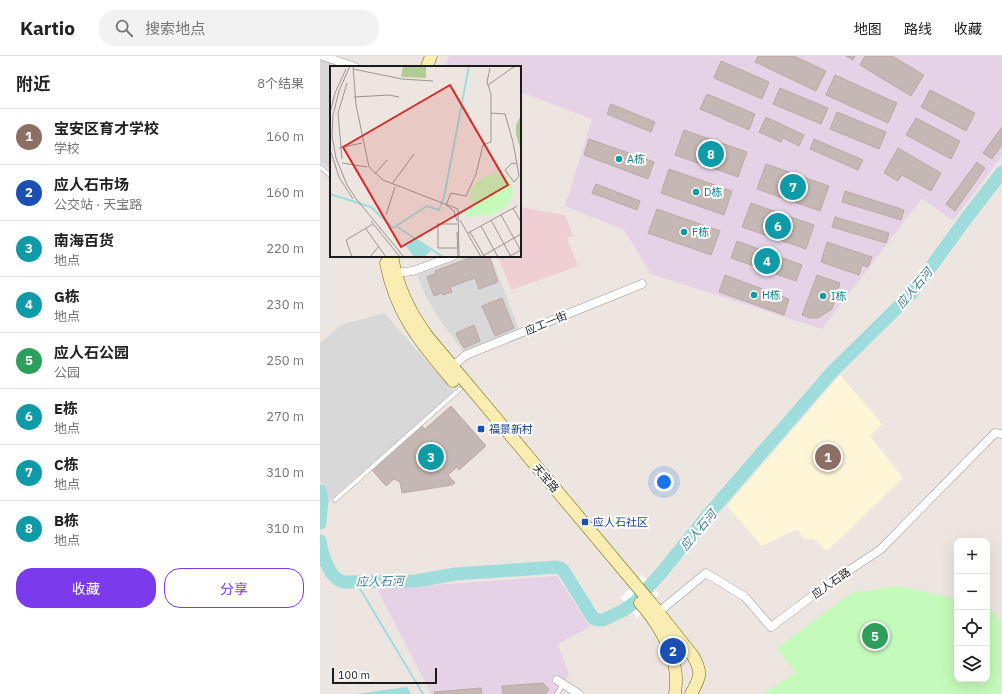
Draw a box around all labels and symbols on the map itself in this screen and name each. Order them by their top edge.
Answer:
inset map [330,66,521,257]
pin: 8 [698,139,724,169]
place label: A栋 [627,152,645,166]
marker: A栋 [614,154,624,164]
pin: 7 [780,172,806,202]
place label: D栋 [704,185,722,199]
marker: D栋 [691,187,701,197]
pin: 6 [765,211,791,241]
place label: F栋 [692,225,709,239]
marker: F栋 [679,227,689,237]
pin: 4 [754,246,780,276]
water label: 应人石河 [893,263,936,311]
place label: H栋 [762,288,781,302]
place label: I栋 [831,289,846,303]
marker: H栋 [749,290,759,300]
marker: I栋 [818,291,828,301]
street label: 应工一街 [523,308,569,338]
place label: 福景新村 [489,422,533,436]
marker: 福景新村 [476,424,486,434]
pin: 3 [418,442,444,472]
pin: 1 [815,442,841,472]
street label: 天宝路 [530,461,562,495]
your location [654,472,674,492]
water label: 应人石河 [677,505,720,553]
place label: 应人石社区 [593,515,648,529]
marker: 应人石社区 [580,517,590,527]
street label: 应人石路 [809,565,853,601]
water label: 应人石河 [356,573,406,589]
pin: 5 [862,621,888,651]
pin: 2 [660,636,686,666]
scale bar [332,666,437,685]

